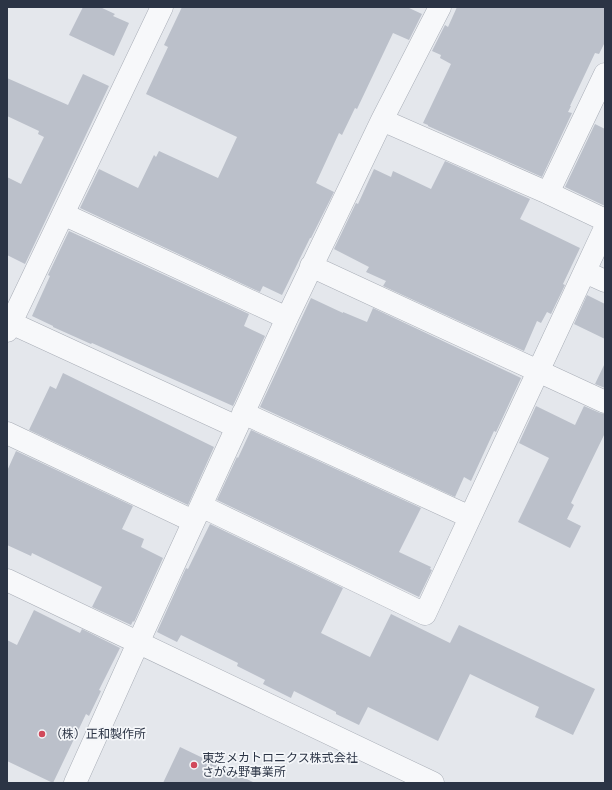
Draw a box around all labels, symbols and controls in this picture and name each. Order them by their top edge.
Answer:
place label: （株）正和製作所 [50,727,146,741]
marker: （株）正和製作所 [37,729,47,739]
place label: 東芝メカトロニクス株式会社 さがみ野事業所 [202,751,358,779]
marker: 東芝メカトロニクス株式会社 さがみ野事業所 [189,760,199,770]

